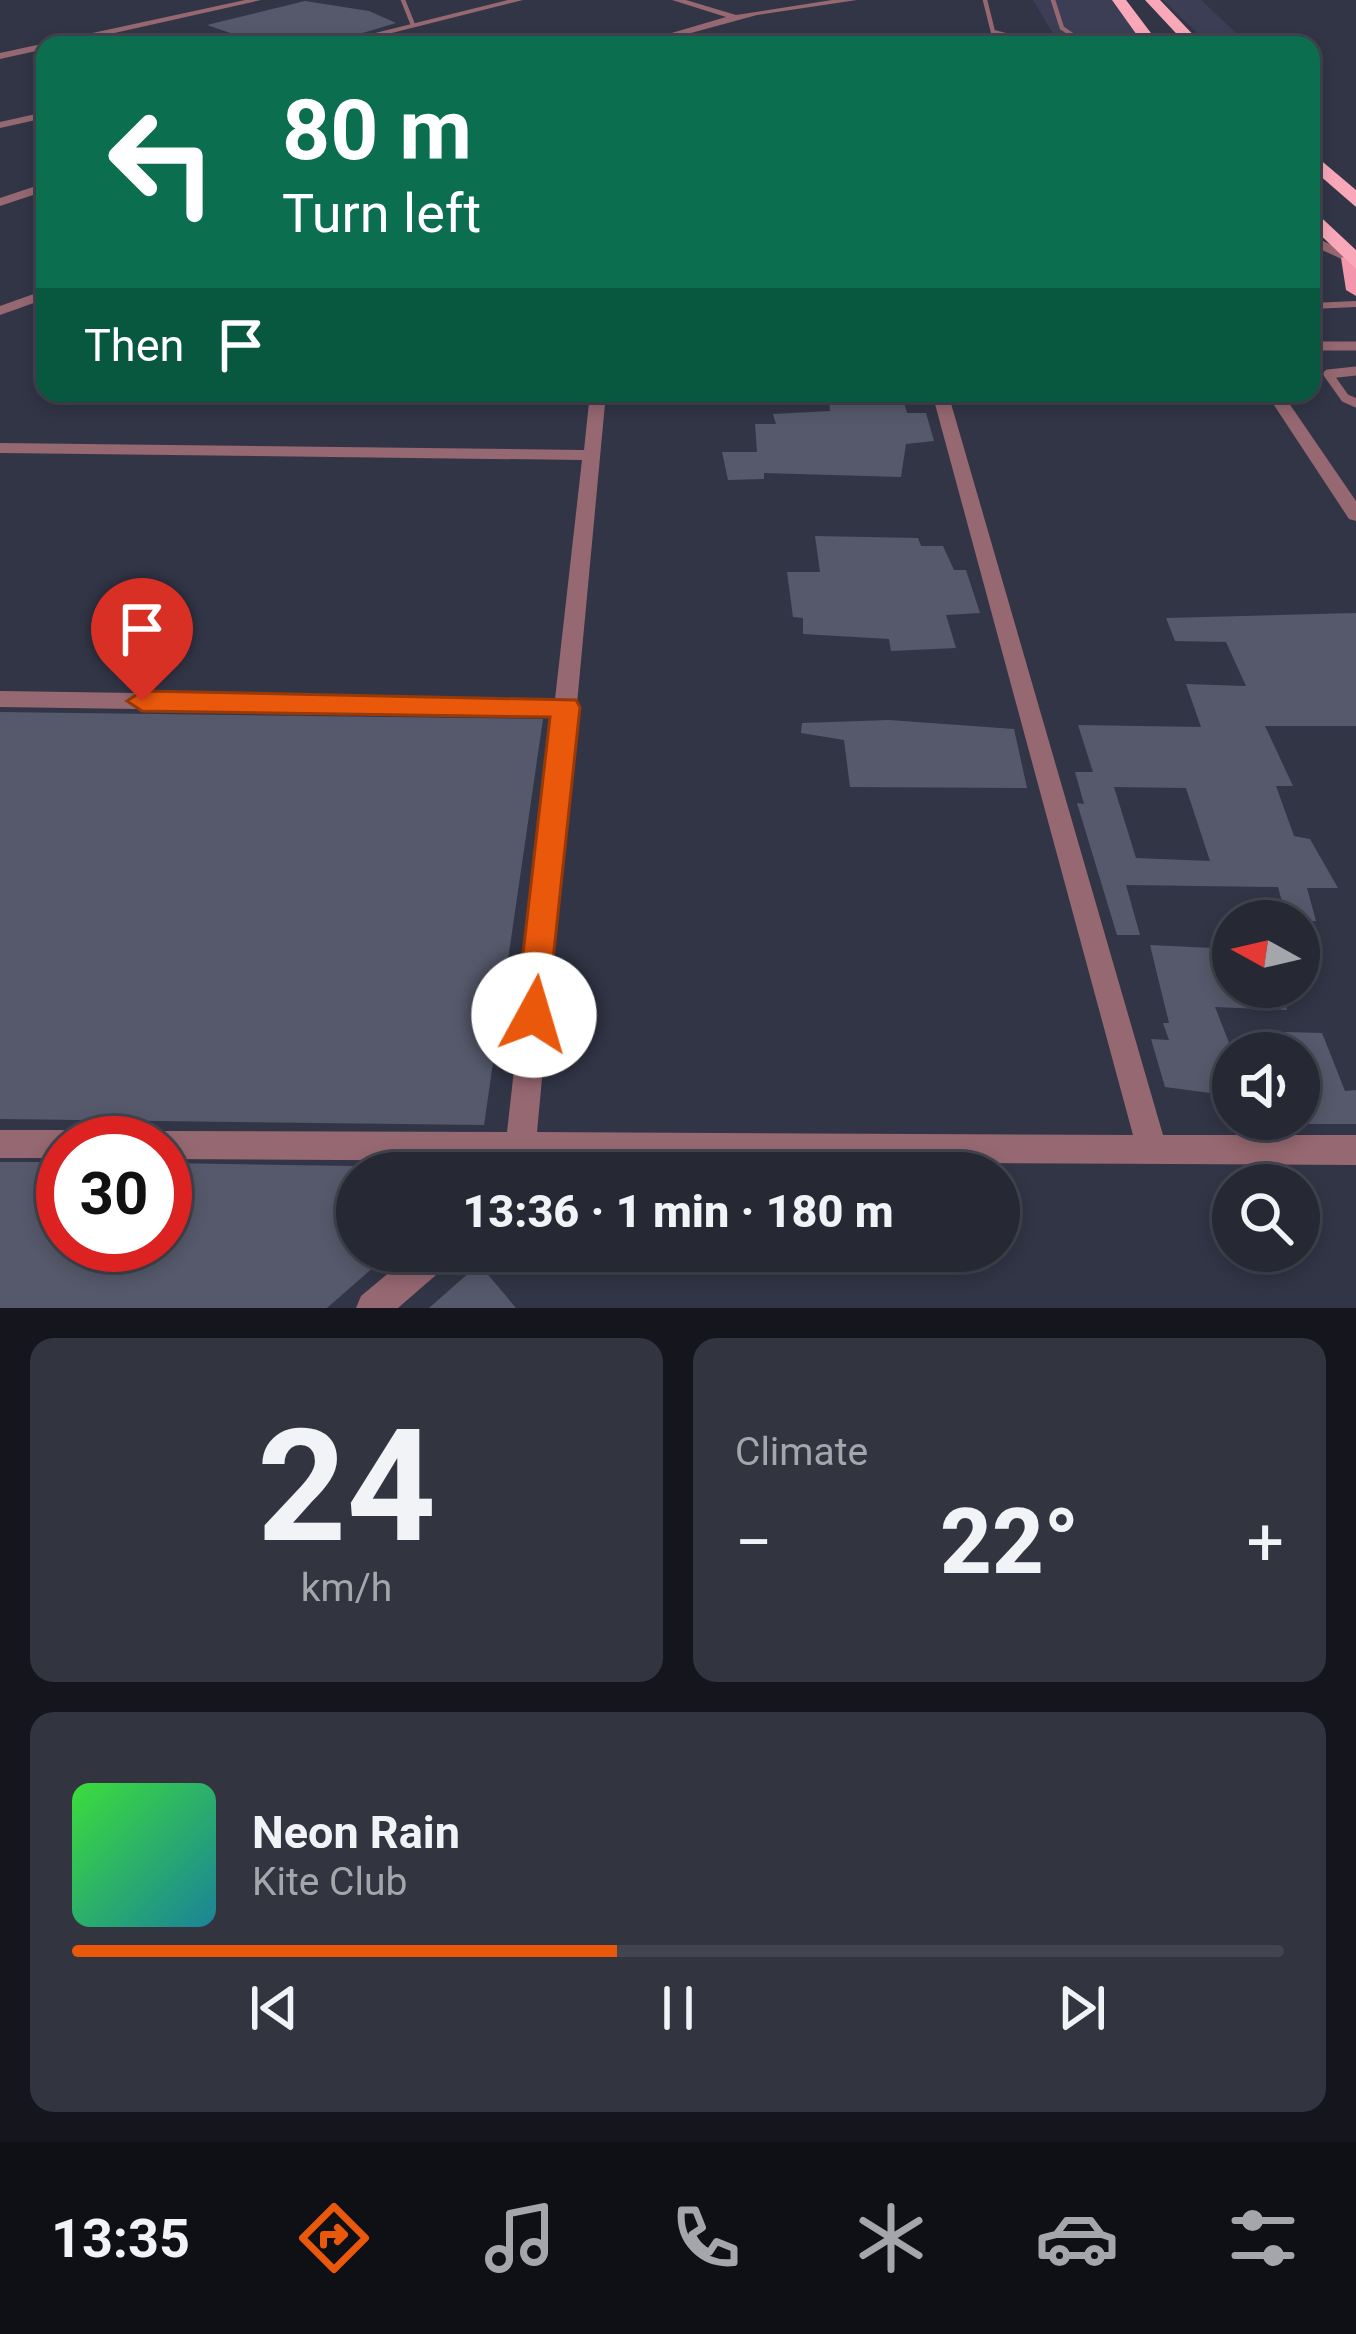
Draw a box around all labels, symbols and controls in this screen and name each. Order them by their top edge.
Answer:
text: 80 m [282,81,472,180]
icon: left [84,84,240,240]
text: Turn left [282,182,481,245]
icon: arrive [208,312,274,378]
text: Then [84,319,184,372]
pin [91,578,193,701]
icon: arrive [109,596,175,662]
north arrow [1212,900,1320,1008]
map controls [1212,900,1320,1272]
position arrow [471,952,597,1078]
button: sound [1212,1032,1320,1140]
speed limit sign: 30 [36,1116,192,1272]
button: search [1212,1164,1320,1272]
text: 13:36 · 1 min · 180 m [462,1185,894,1238]
text: 24 [257,1395,436,1578]
text: Climate [735,1429,868,1475]
text: 22° [940,1490,1079,1595]
text: − [735,1504,773,1581]
text: + [1247,1504,1284,1581]
text: km/h [301,1565,392,1611]
text: Neon Rain [252,1806,460,1859]
text: Kite Club [252,1859,407,1905]
icon: previous [241,1975,307,2041]
icon: pause [645,1975,711,2041]
icon: next [1049,1975,1115,2041]
icon: directions [292,2196,376,2280]
icon: music [478,2196,562,2280]
icon: phone [664,2196,748,2280]
icon: climate [849,2196,933,2280]
icon: car [1035,2196,1119,2280]
icon: filters [1221,2196,1305,2280]
text: 13:35 [51,2207,190,2270]

